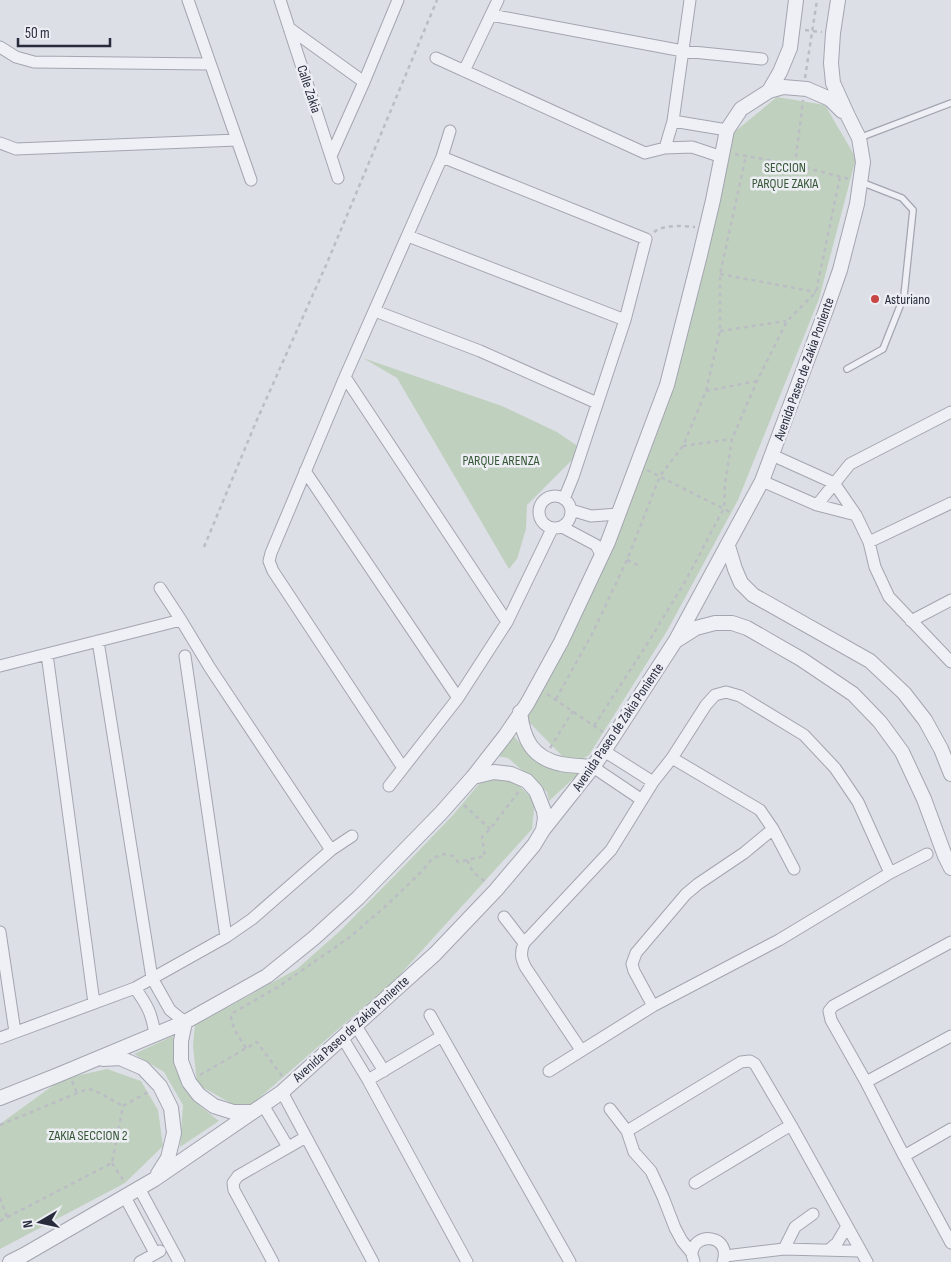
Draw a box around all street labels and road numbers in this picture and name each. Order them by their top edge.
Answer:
street label: Calle Zakia [293,63,325,115]
street label: Avenida Paseo de Zakia Poniente [770,295,838,444]
street label: Avenida Paseo de Zakia Poniente [568,660,667,795]
street label: Avenida Paseo de Zakia Poniente [289,972,413,1086]

